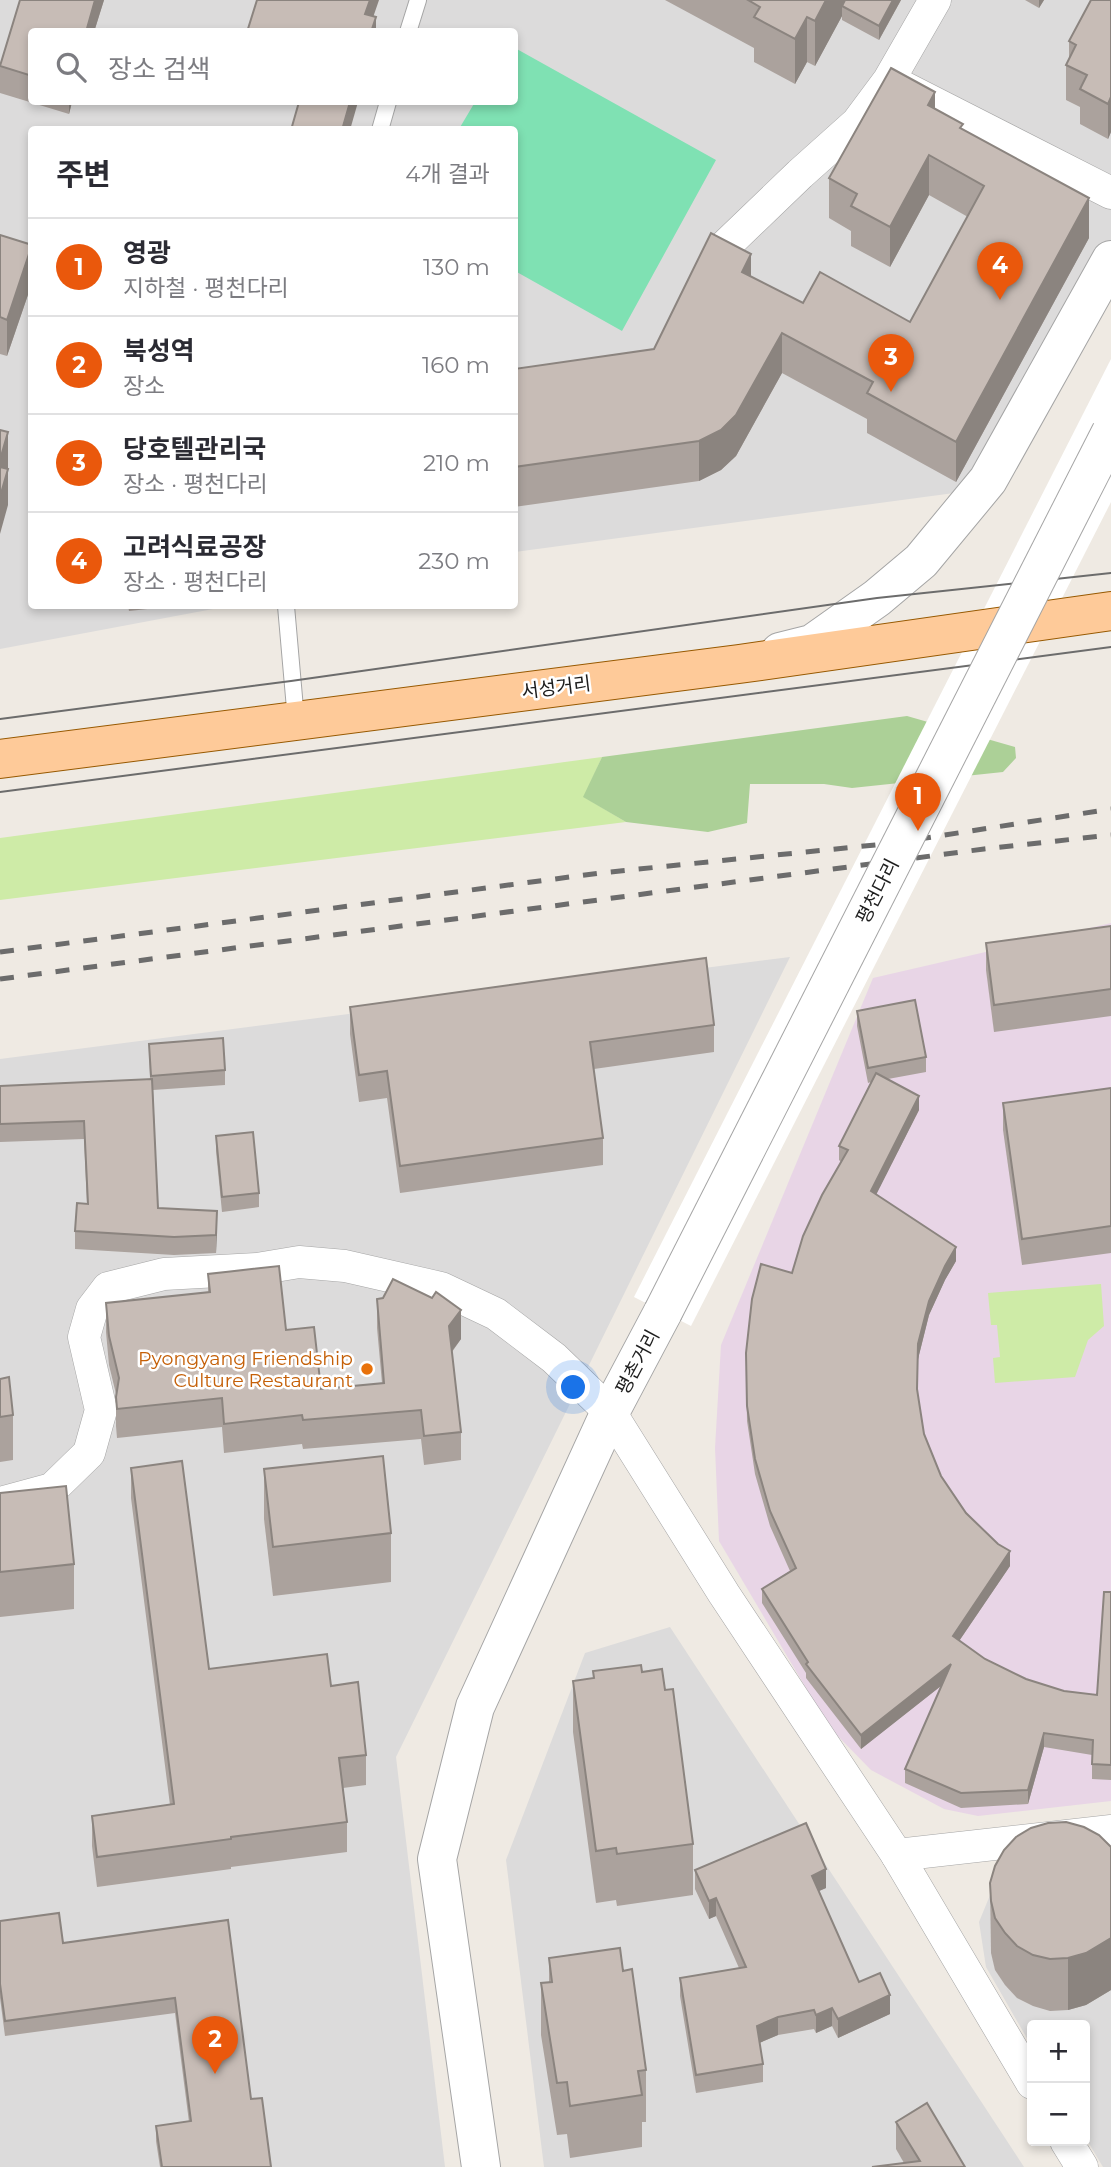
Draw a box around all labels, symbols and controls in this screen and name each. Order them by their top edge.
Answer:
search box [28,28,518,105]
icon: search [52,48,90,86]
text: 장소 검색 [108,53,211,85]
text: 주변 [56,156,111,193]
text: 4개 결과 [405,160,490,188]
text: 영광 [123,237,171,269]
pin: 4 [977,242,1023,300]
text: 1 [74,253,84,281]
text: 130 m [423,253,490,281]
text: 지하철 · 평천다리 [123,274,289,302]
pin: 3 [868,334,914,392]
text: 북성역 [123,335,195,367]
text: 2 [72,351,86,379]
text: 160 m [422,351,490,379]
text: 장소 [123,372,165,400]
text: 당호텔관리국 [123,433,267,465]
text: 3 [72,449,86,477]
text: 210 m [423,449,490,477]
text: 장소 · 평천다리 [123,470,268,498]
text: 고려식료공장 [123,531,267,563]
text: 4 [71,547,87,575]
text: 230 m [418,547,490,575]
text: 장소 · 평천다리 [123,568,268,596]
street label: 서성거리 [520,672,592,703]
pin: 1 [895,773,941,831]
street label: 평천다리 [851,855,904,928]
street label: 평촌거리 [611,1326,664,1399]
place label: Pyongyang Friendship Culture Restaurant [138,1347,353,1392]
marker: Pyongyang Friendship Culture Restaurant [359,1361,375,1377]
your location [556,1370,590,1404]
pin: 2 [192,2016,238,2074]
map controls [1027,2020,1090,2146]
button: + [1027,2020,1090,2083]
button: − [1027,2083,1090,2146]

